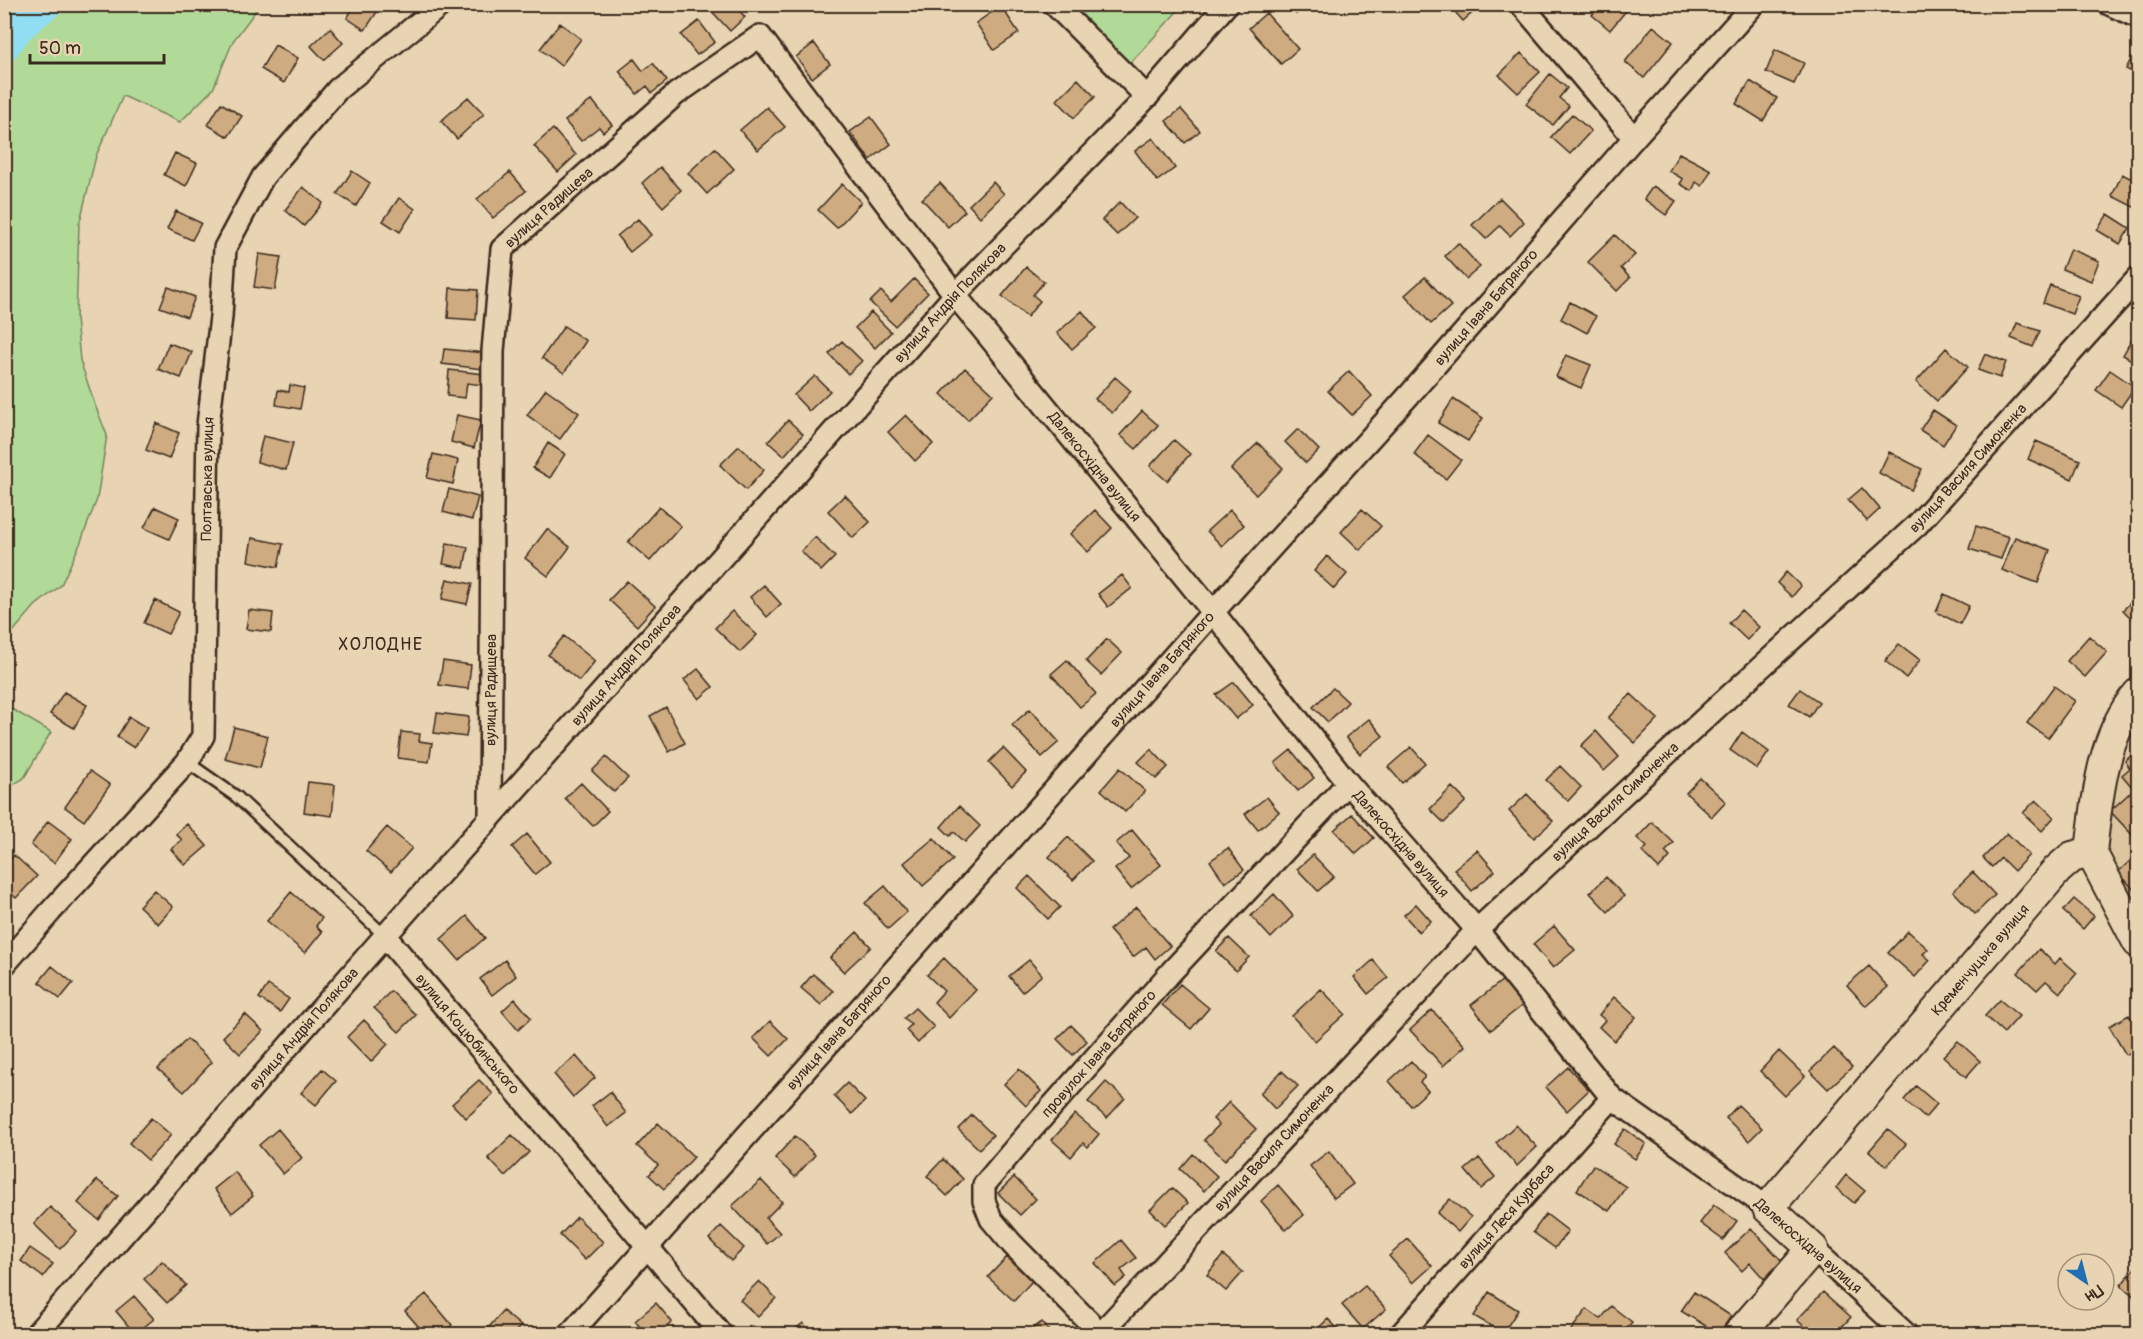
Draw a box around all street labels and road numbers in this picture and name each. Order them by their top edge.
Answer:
street label: вулиця Радищева [501,163,597,252]
street label: вулиця Андрія Полякова [890,239,1010,367]
street label: вулиця Івана Багряного [1430,245,1542,369]
street label: вулиця Василя Симоненка [1905,399,2031,537]
street label: Далекосхідна вулиця [1044,407,1145,526]
street label: Полтавська вулиця [197,416,218,541]
street label: вулиця Андрія Полякова [567,600,685,730]
street label: вулиця Івана Багряного [1105,608,1218,731]
street label: вулиця Радищева [481,634,501,746]
street label: вулиця Василя Симоненка [1547,738,1683,866]
street label: Далекосхідна вулиця [1348,785,1453,901]
street label: Кременчуцька вулиця [1927,900,2033,1020]
street label: вулиця Андрія Полякова [245,964,362,1094]
street label: вулиця Коцюбинського [411,970,524,1098]
street label: вулиця Івана Багряного [782,971,895,1094]
street label: провулок Івана Багряного [1037,986,1160,1121]
street label: вулиця Василя Симоненка [1210,1080,1338,1215]
street label: вулиця Леся Курбаса [1454,1160,1558,1273]
street label: Далекосхідна вулиця [1750,1193,1866,1298]

